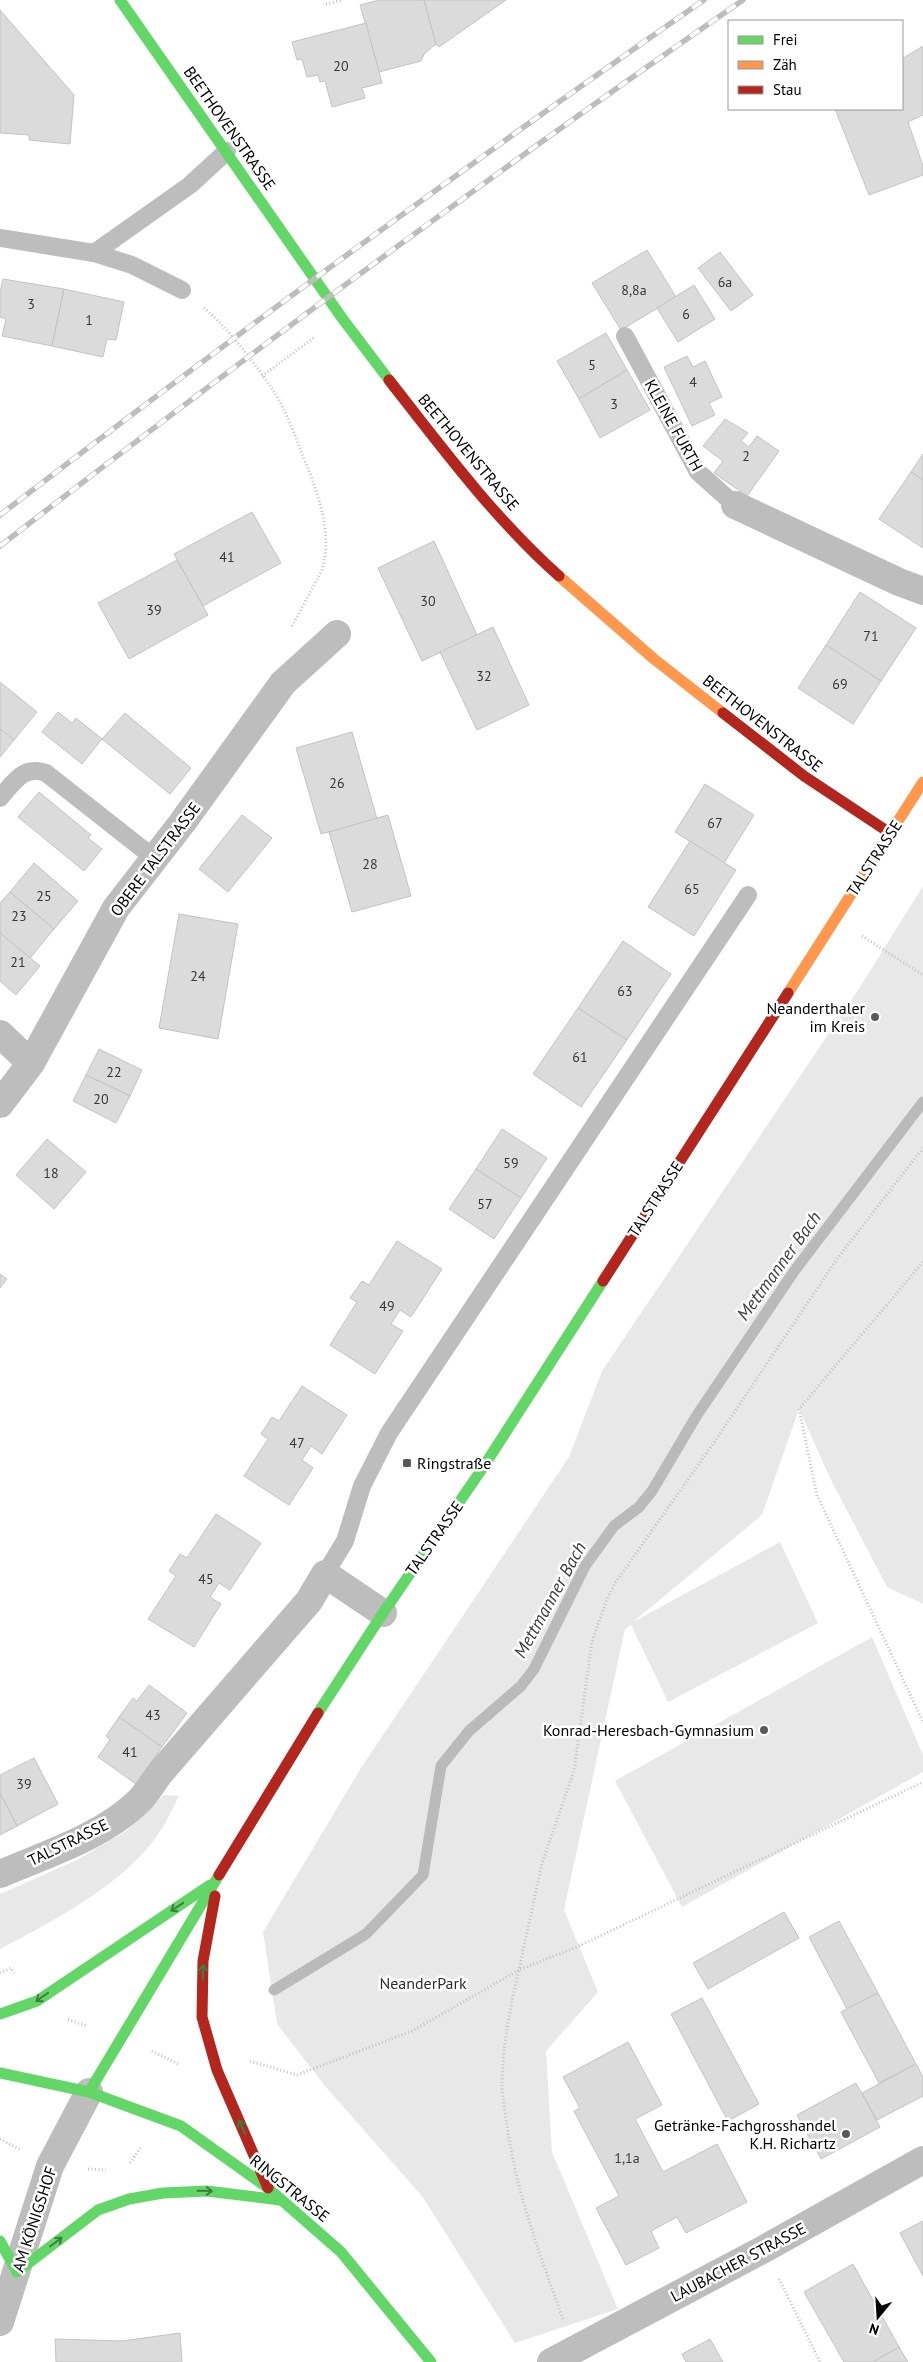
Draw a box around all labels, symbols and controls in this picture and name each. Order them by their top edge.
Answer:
legend [728,20,903,110]
text: Frei [773,30,798,49]
text: Zäh [773,55,797,74]
house number: 20 [333,57,349,75]
street label: BEETHOVENSTRASSE [180,62,280,194]
text: Stau [773,80,802,99]
house number: 6a [718,273,732,291]
house number: 8,8a [621,281,647,299]
house number: 3 [27,295,35,313]
house number: 6 [682,305,690,323]
house number: 1 [85,311,93,329]
house number: 5 [588,356,596,374]
house number: 4 [689,373,697,391]
street label: KLEINE FURTH [641,376,707,474]
street label: BEETHOVENSTRASSE [414,389,524,515]
house number: 3 [610,395,618,413]
house number: 2 [742,447,750,465]
house number: 41 [219,548,235,566]
house number: 30 [420,592,436,610]
house number: 39 [146,601,162,619]
house number: 71 [863,627,879,645]
house number: 32 [476,667,492,685]
street label: BEETHOVENSTRASSE [699,670,827,776]
house number: 69 [832,675,848,693]
house number: 26 [329,774,345,792]
street label: OBERE TALSTRASSE [106,798,204,920]
house number: 67 [707,814,723,832]
street label: TALSTRASSE [842,816,906,900]
house number: 28 [362,855,378,873]
house number: 65 [684,880,700,898]
house number: 25 [36,887,52,905]
house number: 23 [11,907,27,925]
house number: 21 [10,953,26,971]
house number: 24 [190,967,206,985]
house number: 63 [617,982,633,1000]
place label: Neanderthaler im Kreis [766,998,866,1036]
marker: Neanderthaler im Kreis [869,1011,881,1023]
house number: 61 [572,1048,588,1066]
house number: 22 [106,1063,122,1081]
house number: 20 [93,1090,109,1108]
house number: 59 [503,1154,519,1172]
street label: TALSTRASSE [623,1157,687,1241]
house number: 18 [43,1164,59,1182]
house number: 57 [477,1195,493,1213]
water label: Mettmanner Bach [731,1207,826,1325]
house number: 49 [379,1297,395,1315]
house number: 47 [289,1434,305,1452]
place label: Ringstraße [417,1453,491,1473]
marker: Ringstraße [401,1457,413,1469]
street label: TALSTRASSE [401,1497,467,1579]
water label: Mettmanner Bach [508,1538,591,1662]
house number: 45 [198,1570,214,1588]
house number: 43 [145,1706,161,1724]
place label: Konrad-Heresbach-Gymnasium [543,1720,754,1740]
marker: Konrad-Heresbach-Gymnasium [758,1724,770,1736]
house number: 41 [122,1743,138,1761]
house number: 39 [16,1775,32,1793]
street label: TALSTRASSE [25,1814,111,1870]
one-way arrow [170,1901,184,1912]
one-way arrow [198,1964,207,1980]
park label: NeanderPark [379,1973,467,1993]
one-way arrow [35,1992,49,2002]
place label: Getränke-Fachgrosshandel K.H. Richartz [654,2115,836,2153]
one-way arrow [236,2120,246,2135]
marker: Getränke-Fachgrosshandel K.H. Richartz [840,2128,852,2140]
house number: 1,1a [614,2149,640,2167]
street label: RINGSTRASSE [246,2150,334,2226]
street label: AM KÖNIGSHOF [8,2164,60,2274]
one-way arrow [197,2187,213,2196]
street label: LAUBACHER STRASSE [667,2218,809,2306]
one-way arrow [49,2237,62,2248]
north arrow [853,2292,903,2342]
text: N [867,2319,881,2339]

